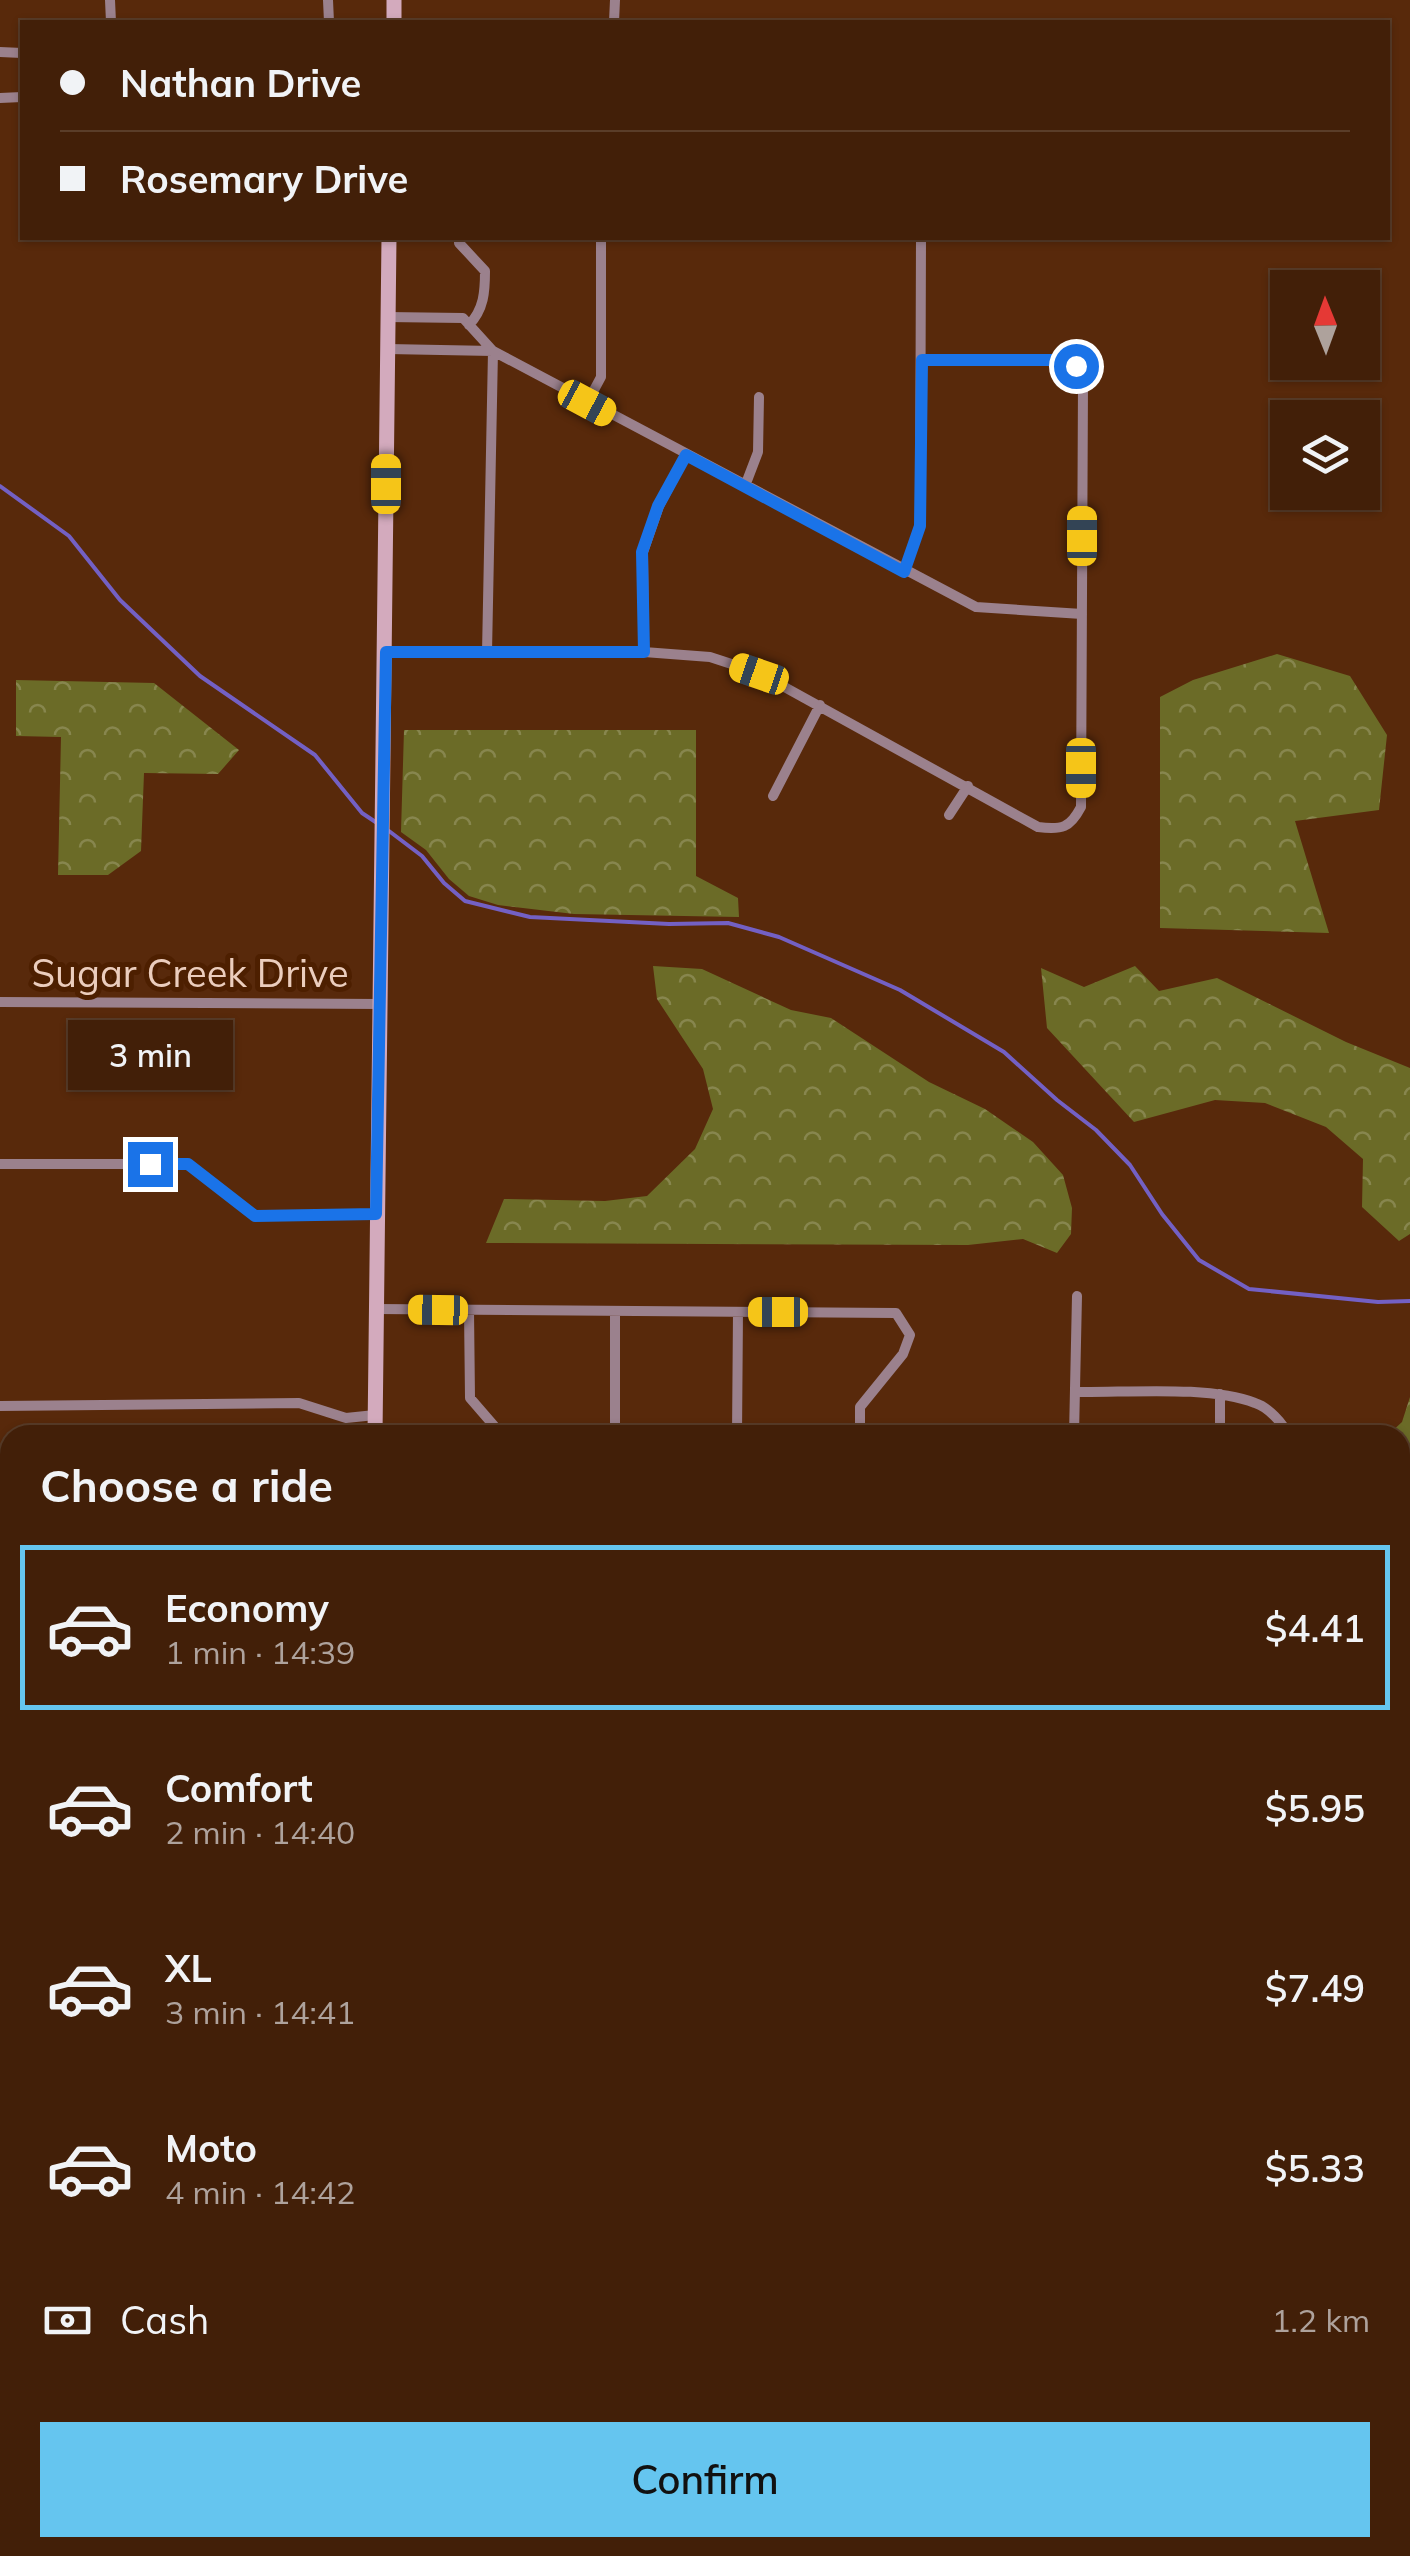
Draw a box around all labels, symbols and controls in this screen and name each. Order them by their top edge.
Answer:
text: Nathan Drive [120,59,361,107]
text: Rosemary Drive [120,155,408,203]
north arrow [1270,270,1380,380]
map controls [1270,270,1380,510]
route start [1054,344,1099,389]
car [553,376,621,430]
button: layers [1270,400,1380,510]
car [371,454,401,514]
car [1067,506,1097,566]
car [726,650,792,698]
car [1066,738,1096,798]
street label: Sugar Creek Drive [31,949,349,997]
callout: 3 min [68,1019,232,1089]
text: 3 min [109,1035,192,1075]
route end [128,1142,173,1187]
car [408,1294,468,1326]
car [748,1297,808,1327]
text: Choose a ride [40,1457,333,1513]
icon: car [45,1583,135,1673]
text: Economy [165,1584,329,1632]
text: $4.41 [1265,1604,1365,1652]
text: 1 min · 14:39 [165,1632,355,1672]
icon: car [45,1763,135,1853]
text: Comfort [165,1764,313,1812]
text: $5.95 [1265,1784,1365,1832]
text: 2 min · 14:40 [165,1812,355,1852]
icon: car [45,1943,135,2033]
text: XL [165,1944,212,1992]
text: $7.49 [1265,1964,1365,2012]
text: 3 min · 14:41 [165,1992,355,2032]
icon: car [45,2123,135,2213]
text: Moto [165,2124,257,2172]
text: $5.33 [1265,2144,1365,2192]
text: 4 min · 14:42 [165,2172,355,2212]
icon: cash [40,2293,95,2348]
text: Cash [120,2296,209,2344]
text: 1.2 km [1271,2300,1370,2340]
button: Confirm [40,2422,1370,2537]

